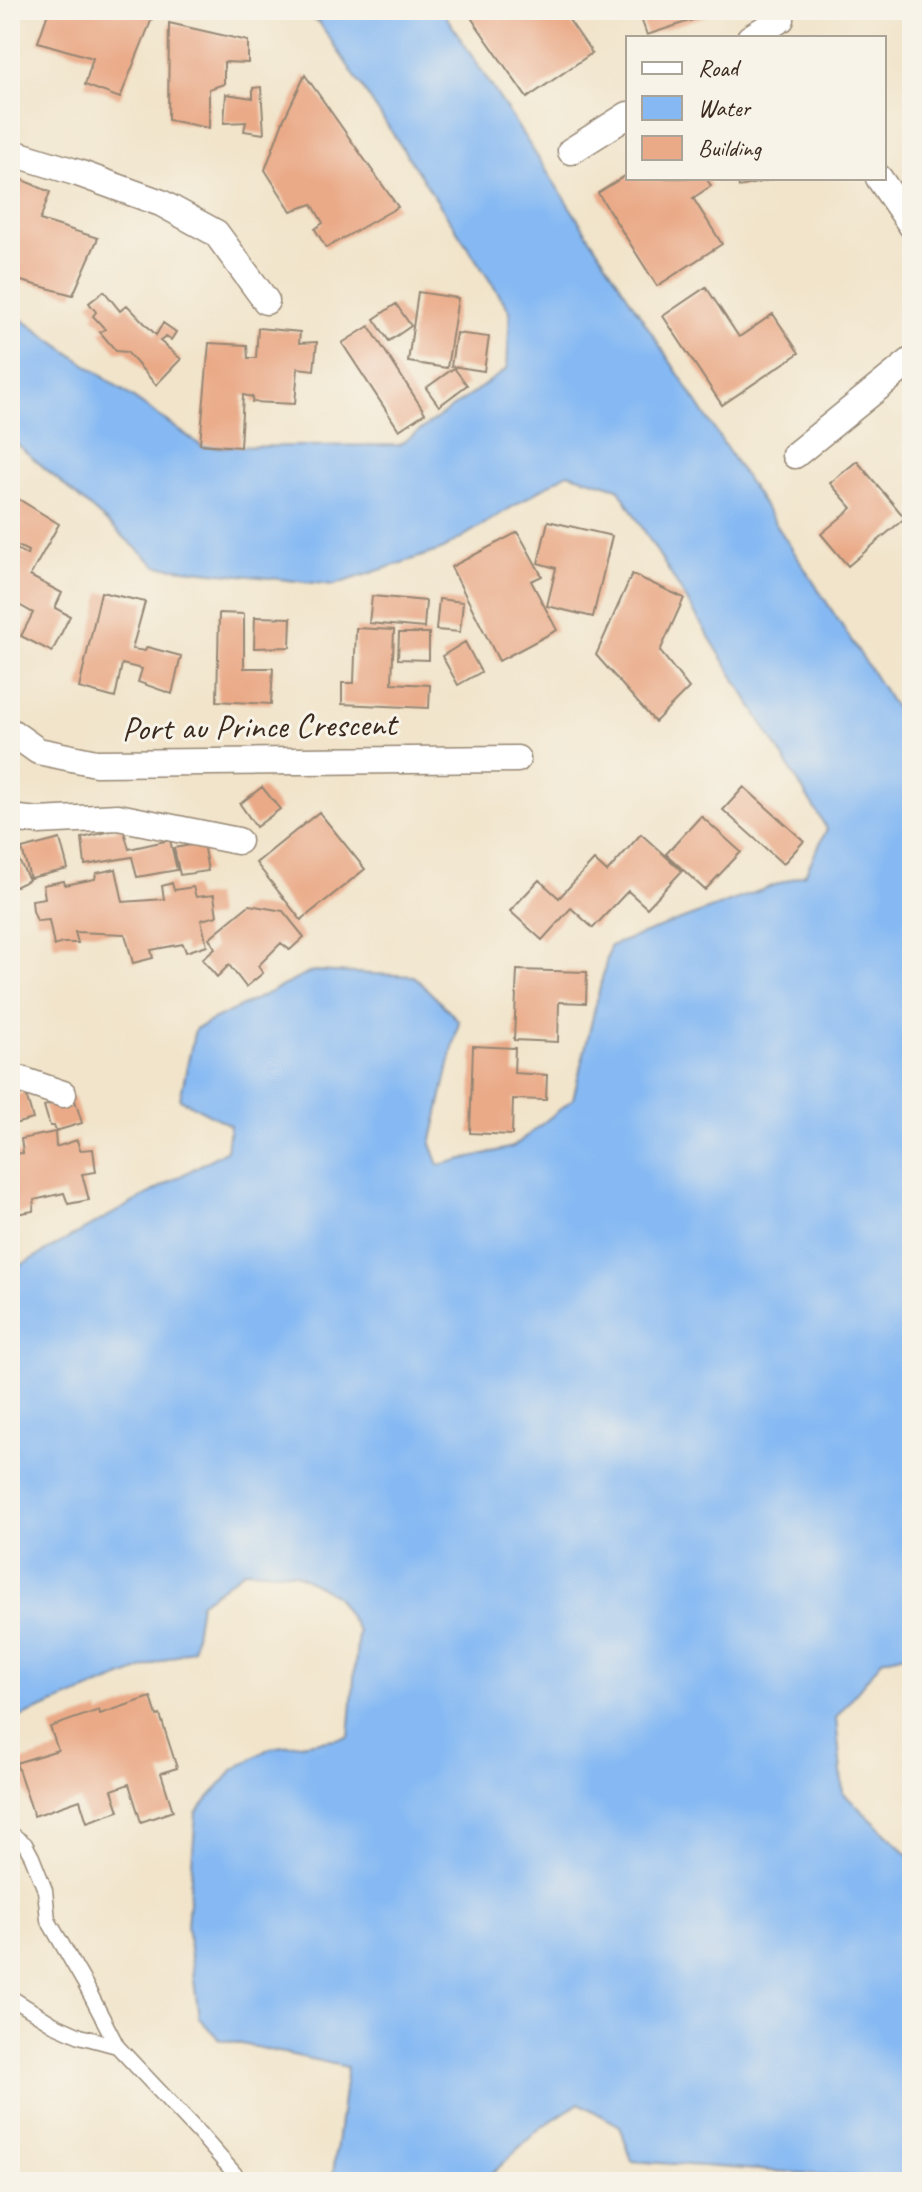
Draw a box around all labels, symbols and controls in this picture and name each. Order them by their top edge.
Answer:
legend [626,36,886,180]
text: Road [698,53,742,83]
text: Water [698,93,753,123]
text: Building [698,133,763,163]
street label: Port au Prince Crescent [122,702,400,750]

